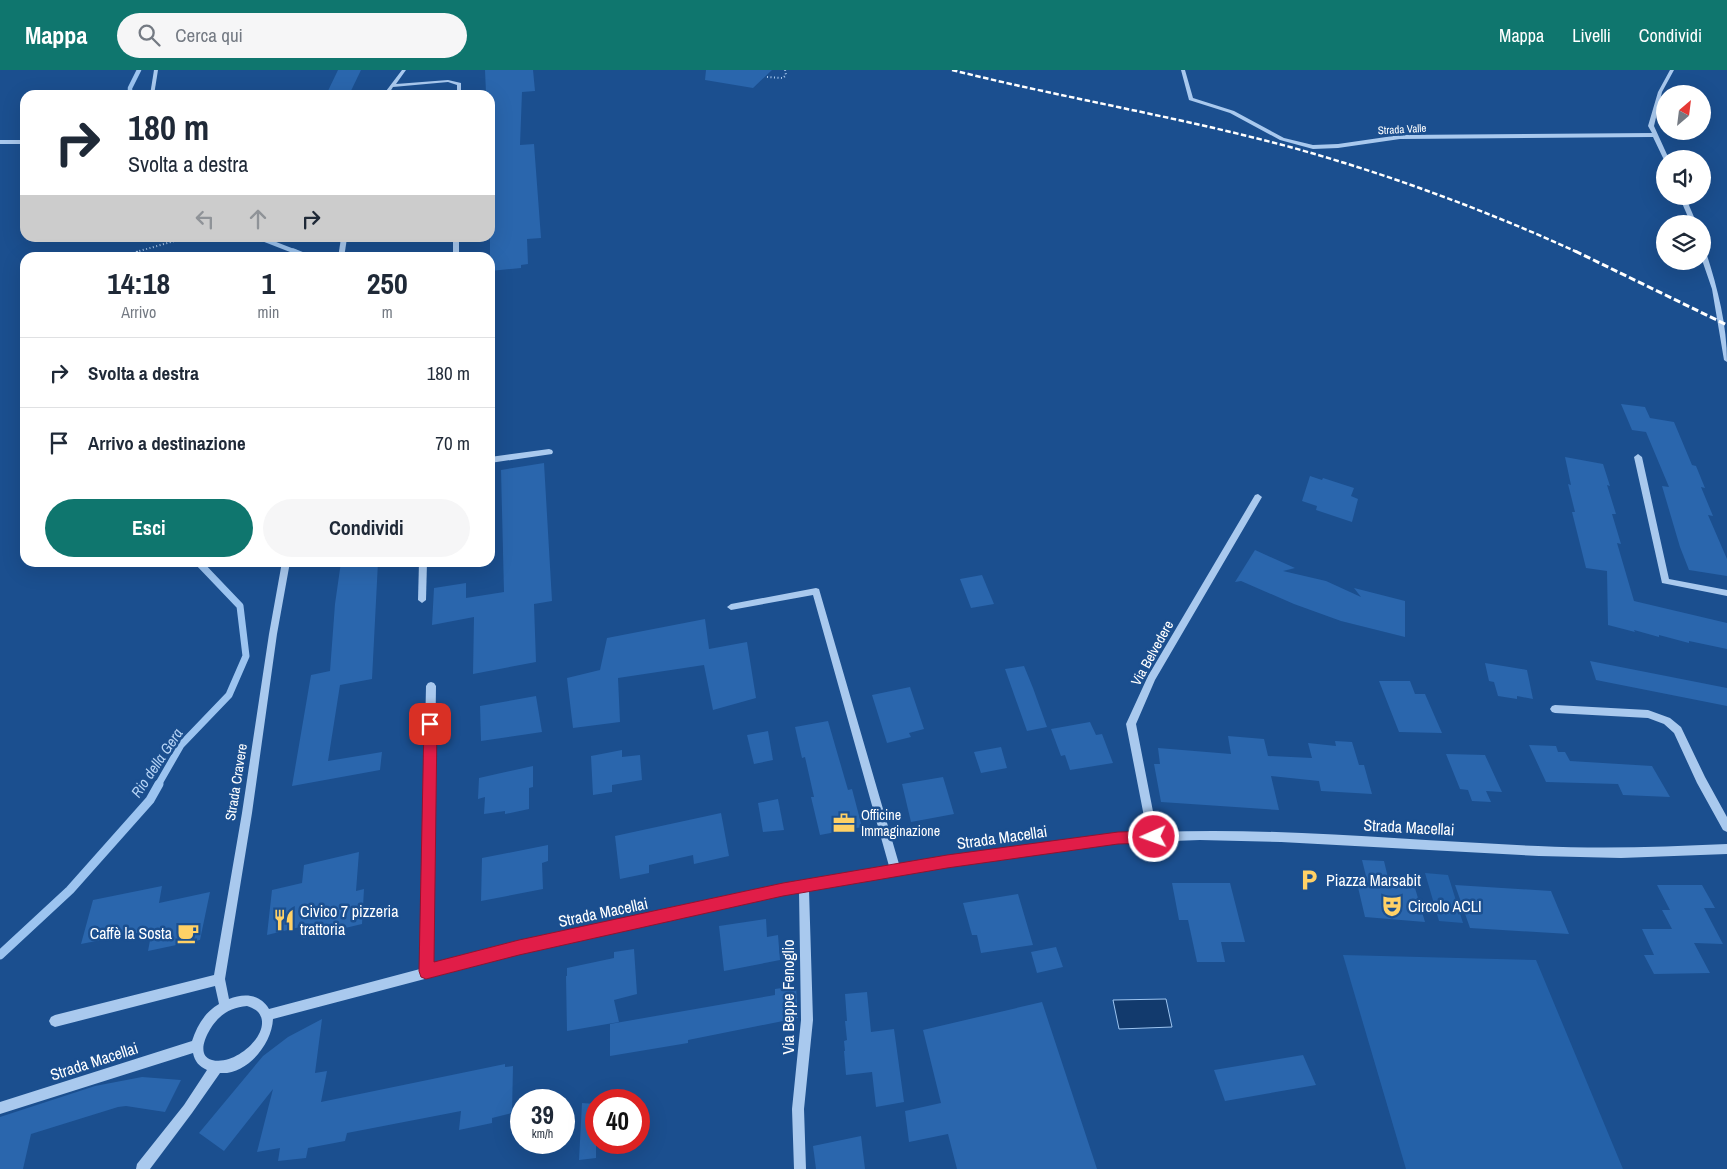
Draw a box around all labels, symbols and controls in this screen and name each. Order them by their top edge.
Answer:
search box [117,13,467,58]
text: Mappa [25,19,87,51]
icon: search [135,21,163,49]
text: Cerca qui [175,22,243,48]
text: Mappa [1499,23,1544,48]
text: Livelli [1572,23,1611,48]
text: Condividi [1639,23,1702,48]
north arrow [1656,85,1711,140]
map controls [1656,85,1711,270]
text: 180 m [128,104,209,151]
icon: right [45,110,110,175]
street label: Strada Valle [1377,121,1427,137]
text: Svolta a destra [128,149,248,179]
button: sound [1656,150,1711,205]
icon: left [191,205,219,233]
icon: ahead [244,205,272,233]
icon: right [297,205,325,233]
button: layers [1656,215,1711,270]
text: 14:18 [107,263,170,303]
text: 1 [262,263,275,303]
text: 250 [367,263,408,303]
text: Arrivo [121,301,156,323]
text: min [257,301,279,323]
text: m [382,301,393,323]
icon: right [45,359,73,387]
text: Svolta a destra [88,360,199,386]
text: 180 m [427,360,470,386]
icon: arrive [45,429,73,457]
text: Arrivo a destinazione [88,430,246,456]
text: 70 m [435,430,470,456]
button: Esci [45,499,253,557]
button: Condividi [263,499,470,557]
street label: Via Belvedere [1127,617,1177,689]
pin [409,703,451,745]
icon: arrive [416,710,444,738]
water label: Rio della Gera [126,724,188,801]
street label: Strada Cravere [221,742,251,822]
place label: Officine Immaginazione [861,806,940,840]
office icon: Officine Immaginazione [831,810,857,836]
position arrow [1127,810,1179,862]
street label: Strada Macellai [1363,814,1455,840]
street label: Strada Macellai [955,820,1049,854]
parking icon: Piazza Marsabit [1296,867,1322,893]
place label: Piazza Marsabit [1326,869,1421,891]
street label: Strada Macellai [556,892,650,932]
theatre icon: Circolo ACLI [1379,893,1405,919]
place label: Circolo ACLI [1408,895,1482,917]
place label: Civico 7 pizzeria trattoria [300,900,399,940]
restaurant icon: Civico 7 pizzeria trattoria [271,907,297,933]
cafe icon: Caffè la Sosta [175,920,201,946]
place label: Caffè la Sosta [90,922,173,944]
street label: Via Beppe Fenoglio [777,939,799,1055]
street label: Strada Macellai [47,1036,141,1086]
speed limit sign: 40 [585,1089,650,1154]
text: 39 [531,1098,554,1132]
text: km/h [532,1126,553,1142]

